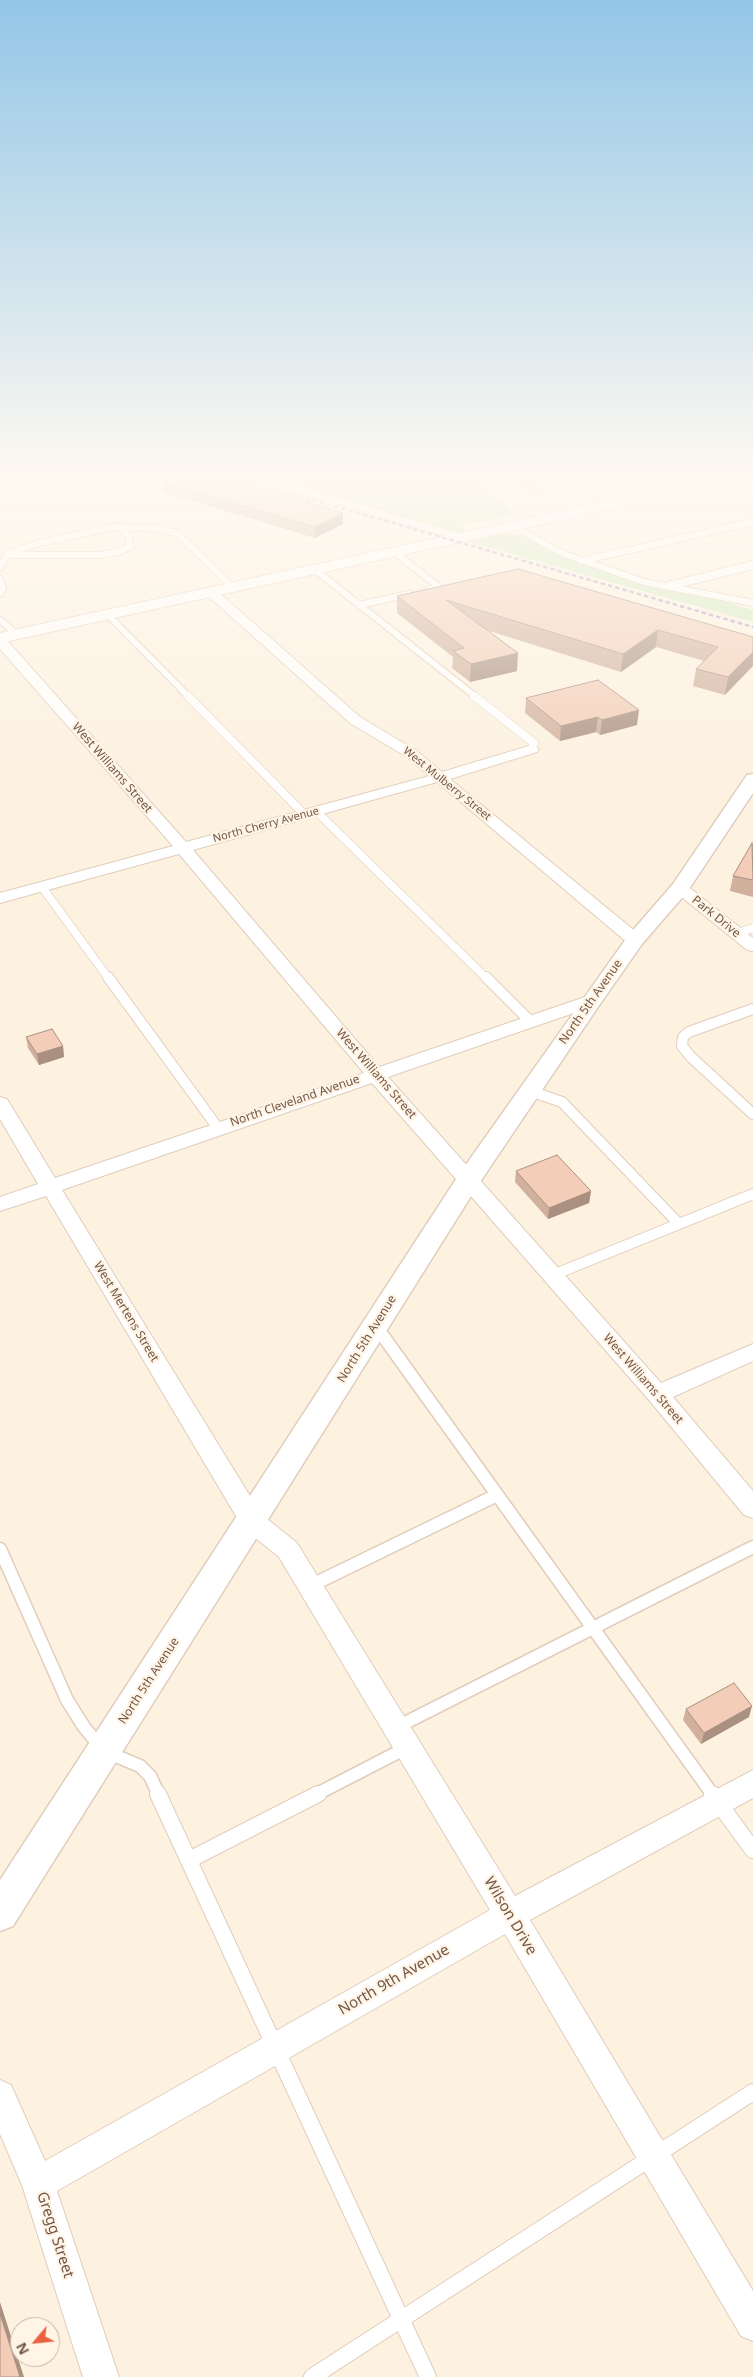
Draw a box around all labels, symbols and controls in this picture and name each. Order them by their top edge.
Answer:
street label: West Williams Street [69,720,155,816]
street label: West Mulberry Street [400,745,494,823]
street label: North Cherry Avenue [211,804,321,846]
street label: Park Drive [689,893,743,941]
street label: North 5th Avenue [556,957,626,1047]
street label: West Williams Street [333,1026,419,1122]
street label: North Cleveland Avenue [228,1072,362,1130]
street label: West Mertens Street [90,1259,162,1365]
street label: North 5th Avenue [334,1293,400,1385]
street label: West Williams Street [600,1331,686,1427]
street label: North 5th Avenue [116,1635,182,1727]
street label: Wilson Drive [480,1874,540,1958]
street label: North 9th Avenue [335,1941,453,2019]
street label: Gregg Street [33,2190,77,2280]
north arrow [10,2317,60,2367]
text: N [11,2339,33,2358]

